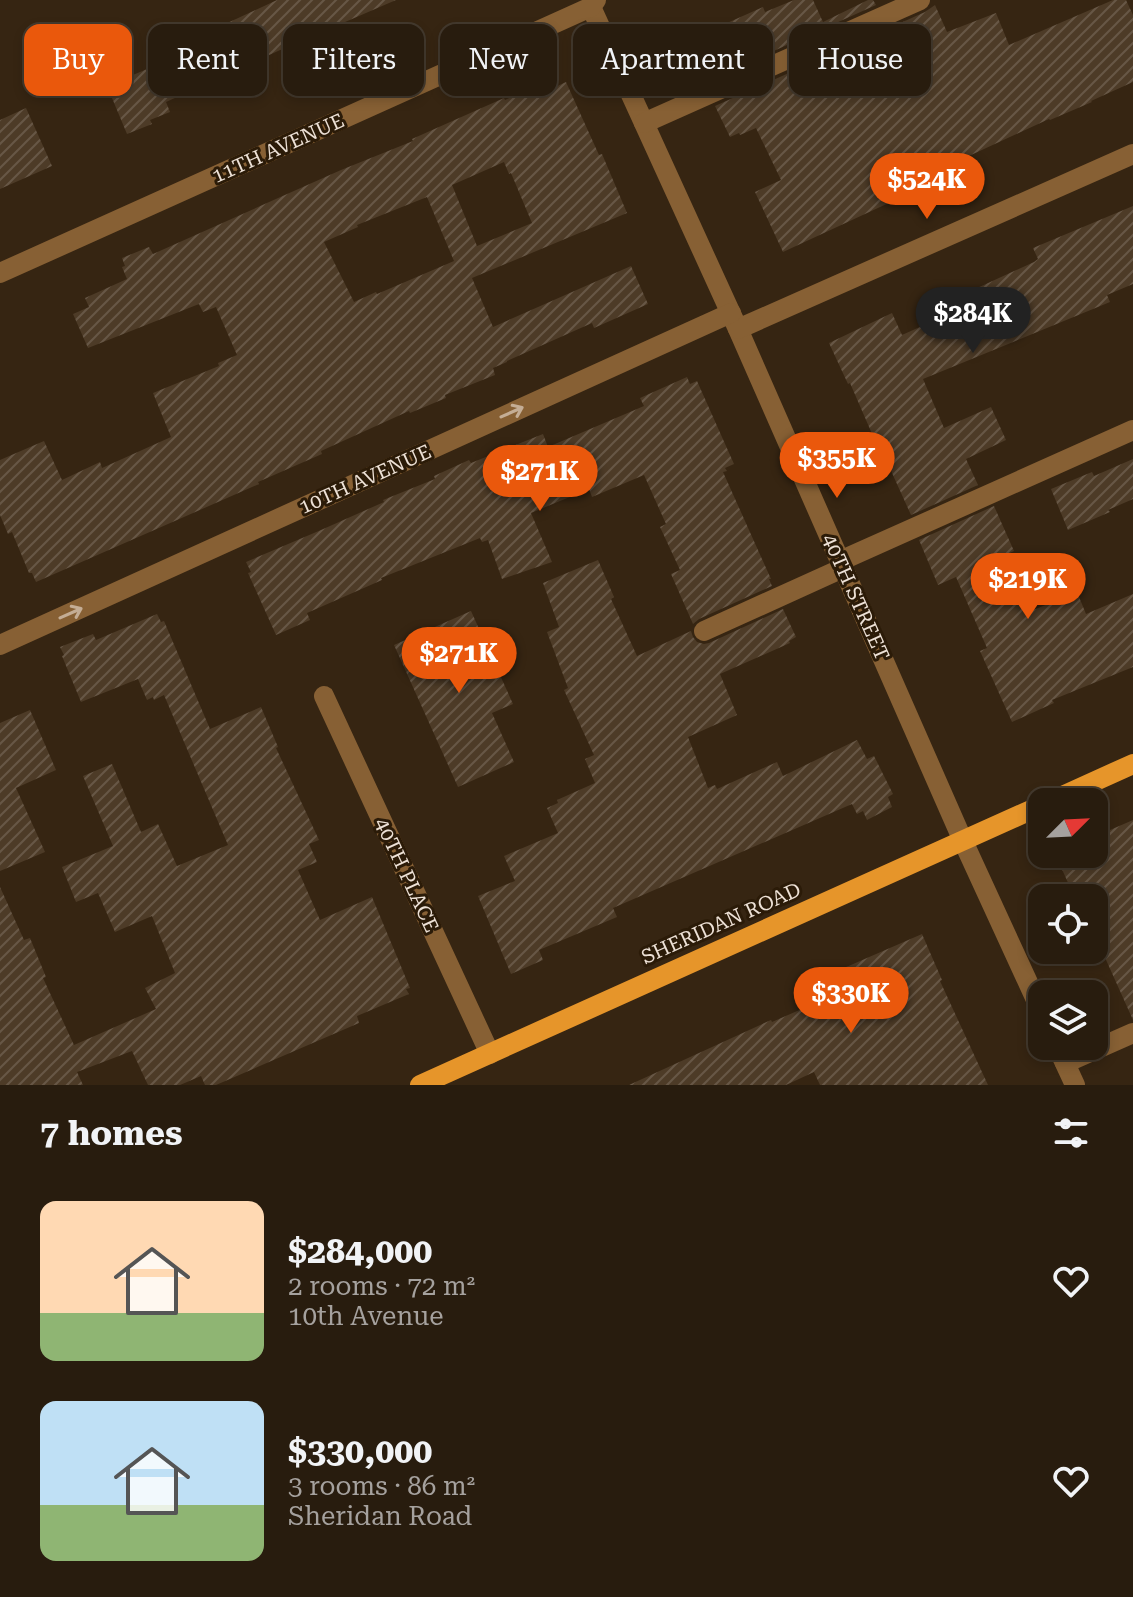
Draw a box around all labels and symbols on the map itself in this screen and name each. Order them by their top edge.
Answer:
street label: 11TH AVENUE [208,108,348,188]
pin: $524K [871,153,983,221]
pin: $284K [917,287,1029,355]
one-way arrow [499,404,523,419]
pin: $355K [781,432,893,500]
street label: 10TH AVENUE [295,439,435,519]
pin: $271K [484,445,596,513]
street label: 40TH STREET [817,530,895,664]
pin: $219K [972,553,1084,621]
one-way arrow [58,604,83,619]
pin: $271K [403,627,515,695]
north arrow [1028,788,1108,868]
street label: 40TH PLACE [370,814,444,936]
street label: SHERIDAN ROAD [637,877,805,969]
pin: $330K [795,967,907,1035]

